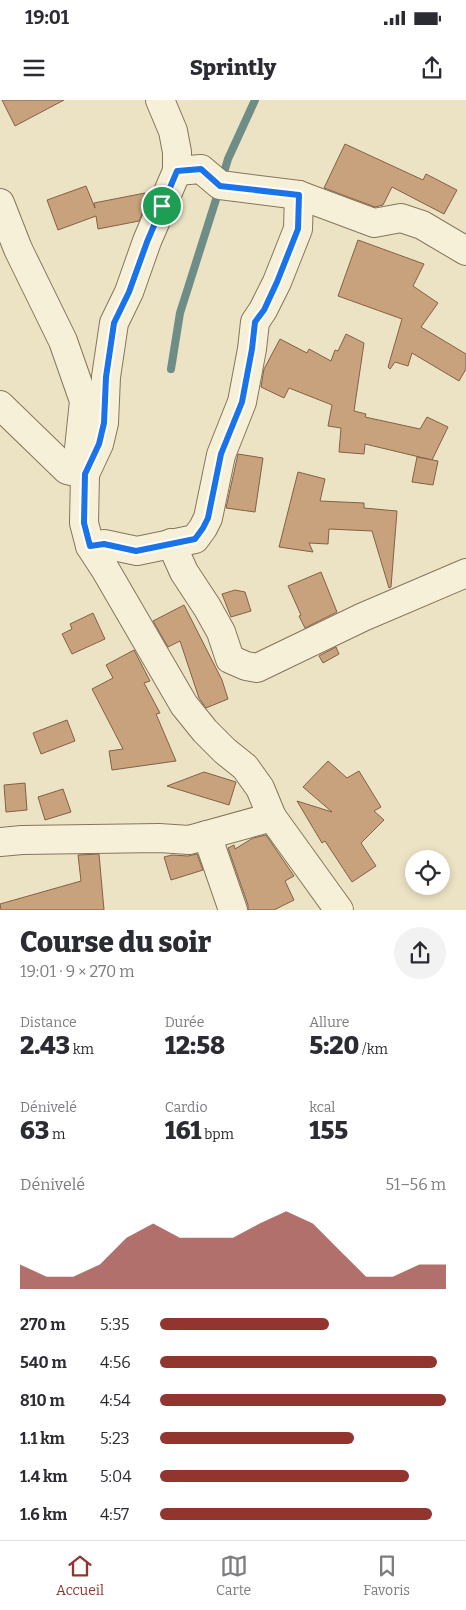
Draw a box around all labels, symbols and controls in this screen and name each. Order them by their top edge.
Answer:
text: 19:01 [25,6,69,29]
icon: menu [20,54,48,82]
text: Sprintly [190,54,276,81]
icon: share [418,54,446,82]
pin [141,185,183,227]
icon: arrive [148,192,176,220]
map controls [405,850,450,895]
button: locate [405,850,450,895]
text: Course du soir [20,926,211,959]
button: share [394,927,446,979]
text: 19:01 · 9 × 270 m [20,962,135,981]
text: Distance [20,1014,77,1031]
text: Durée [165,1014,204,1031]
text: Allure [309,1014,349,1031]
text: 2.43 [20,1031,70,1061]
text: 12:58 [165,1031,225,1061]
text: 5:20 [309,1031,359,1061]
text: km [70,1041,94,1058]
text: /km [359,1041,388,1058]
text: Dénivelé [20,1099,77,1116]
text: Cardio [165,1099,207,1116]
text: kcal [309,1099,335,1116]
text: 63 [20,1116,49,1146]
text: 161 [165,1116,201,1146]
text: 155 [309,1116,348,1146]
text: m [49,1126,65,1143]
text: bpm [201,1126,234,1143]
text: Dénivelé [20,1175,85,1194]
text: 51–56 m [385,1175,446,1194]
text: 270 m [20,1315,66,1334]
text: 5:35 [100,1315,130,1334]
text: 540 m [20,1353,67,1372]
text: 4:56 [100,1353,131,1372]
text: 810 m [20,1391,65,1410]
text: 4:54 [100,1391,131,1410]
text: 1.1 km [20,1429,65,1448]
text: 5:23 [100,1429,130,1448]
text: 1.4 km [20,1467,68,1486]
text: 5:04 [100,1467,132,1486]
text: 1.6 km [20,1505,67,1524]
text: 4:57 [100,1505,129,1524]
tab: Accueil [56,1552,104,1599]
tab: Carte [216,1552,251,1599]
tab: Favoris [363,1552,410,1599]

